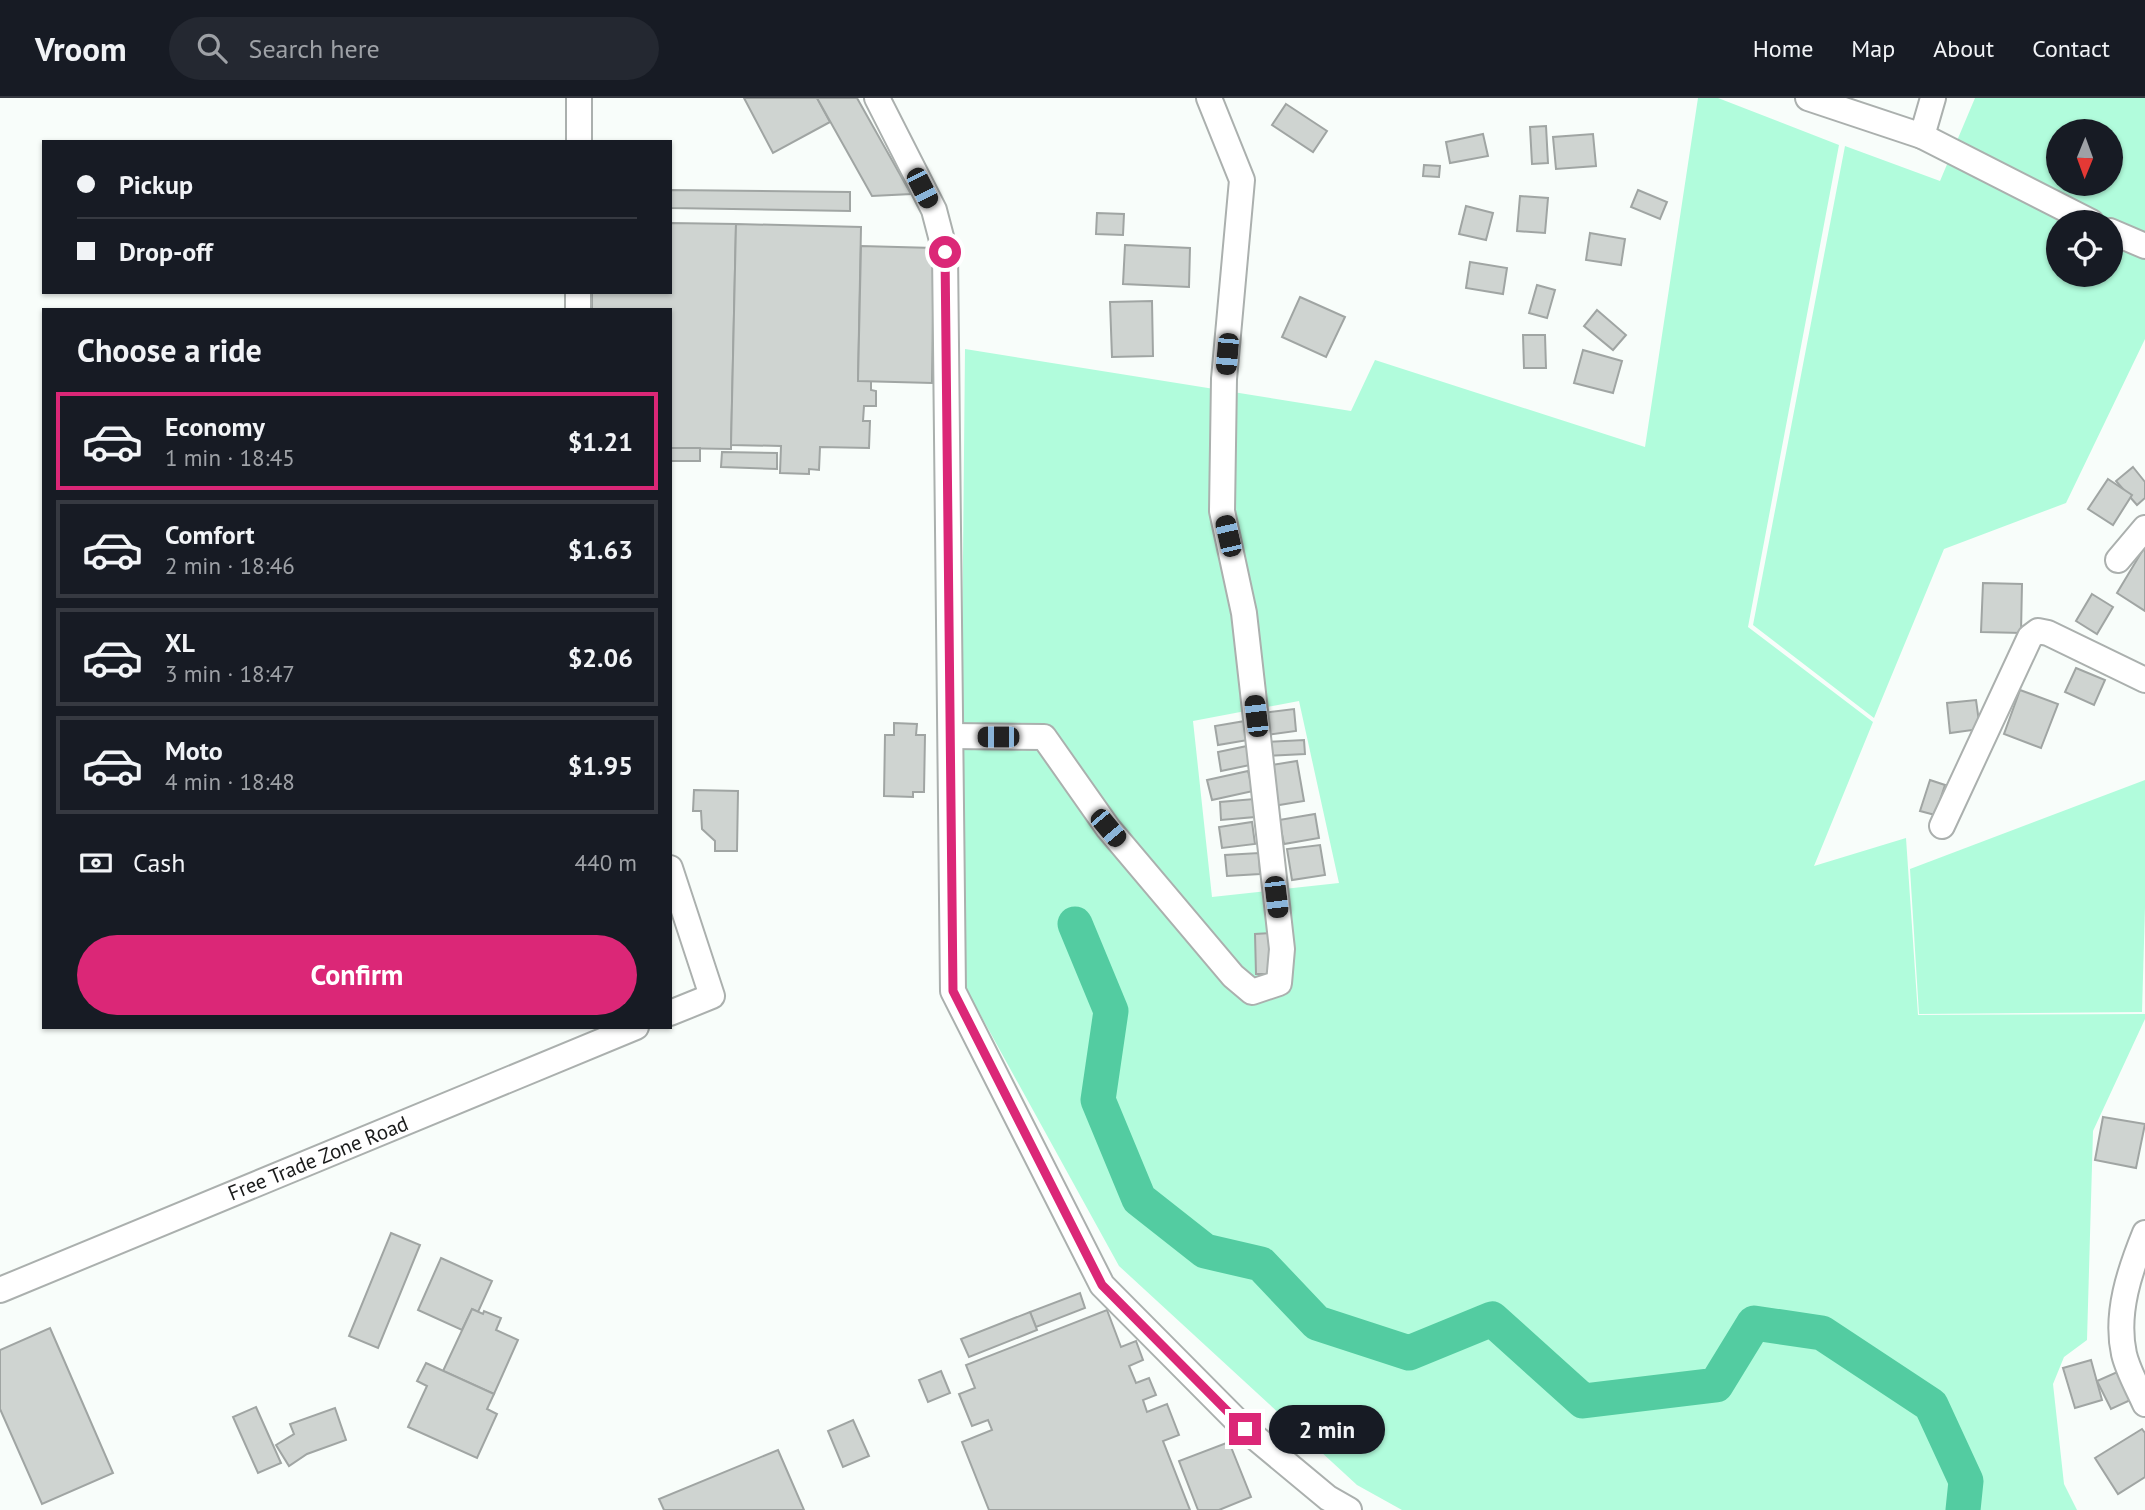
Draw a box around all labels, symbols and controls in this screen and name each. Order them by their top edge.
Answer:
search box [169,17,659,80]
text: Vroom [35,27,127,70]
icon: search [193,29,231,67]
text: Search here [249,32,380,65]
text: Home [1753,33,1813,64]
text: Map [1851,33,1895,64]
text: About [1933,33,1994,64]
text: Contact [2032,33,2110,64]
north arrow [2046,119,2123,196]
map controls [2046,119,2123,287]
car [904,165,941,211]
text: Pickup [119,168,193,201]
button: locate [2046,210,2123,287]
text: Drop-off [119,235,213,268]
route start [929,236,961,268]
text: Choose a ride [77,329,262,371]
car [1215,332,1240,376]
icon: car [81,410,144,473]
text: Economy [165,410,265,443]
text: $1.21 [568,425,633,458]
text: 1 min · 18:45 [165,443,295,472]
car [1214,513,1243,559]
icon: car [81,518,144,581]
text: Comfort [165,518,255,551]
text: $1.63 [568,533,633,566]
text: 2 min · 18:46 [165,551,295,580]
icon: car [81,626,144,689]
text: XL [165,626,195,659]
text: $2.06 [568,641,633,674]
text: 3 min · 18:47 [165,659,295,688]
car [1244,694,1269,738]
car [978,727,1020,748]
icon: car [81,734,144,797]
text: Moto [165,734,223,767]
text: $1.95 [568,749,633,782]
text: 4 min · 18:48 [165,767,295,796]
car [1087,805,1130,851]
icon: cash [77,844,115,882]
text: Cash [133,846,185,879]
text: 440 m [575,848,637,877]
car [1264,875,1289,919]
button: Confirm [77,935,637,1015]
street label: Free Trade Zone Road [224,1110,412,1206]
callout: 2 min [1270,1404,1385,1454]
route end [1229,1413,1261,1445]
text: 2 min [1299,1415,1355,1444]

